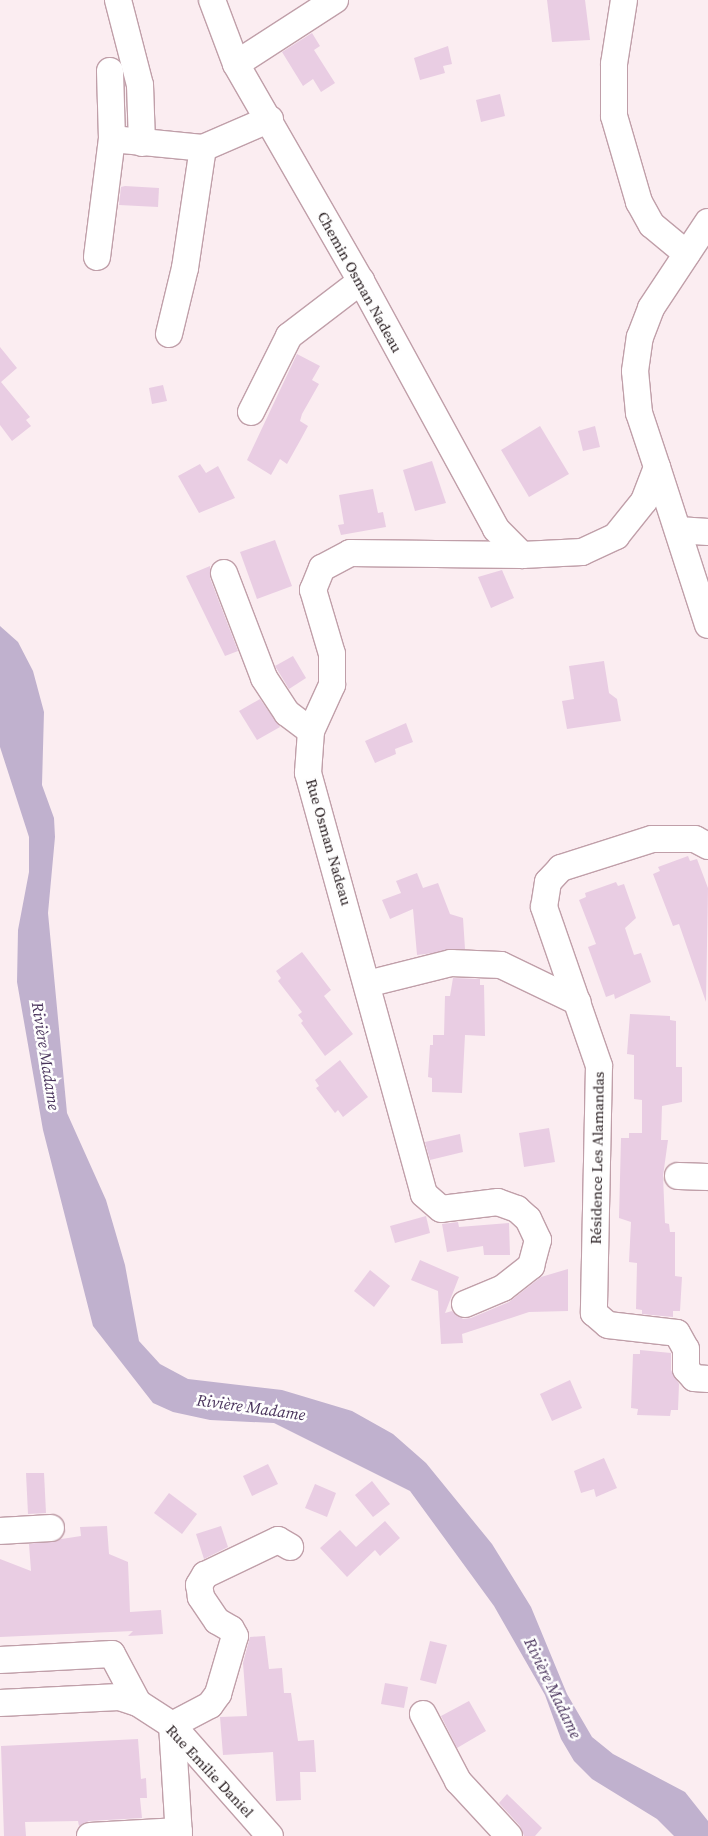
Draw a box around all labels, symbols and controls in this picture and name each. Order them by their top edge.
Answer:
street label: Chemin Osman Nadeau [314,208,406,356]
street label: Rue Osman Nadeau [302,777,356,907]
water label: Rivière Madame [28,1000,64,1112]
street label: Résidence Les Alamandas [586,1071,608,1245]
water label: Rivière Madame [196,1390,306,1424]
water label: Rivière Madame [520,1635,586,1741]
street label: Rue Emilie Daniel [162,1721,258,1821]

